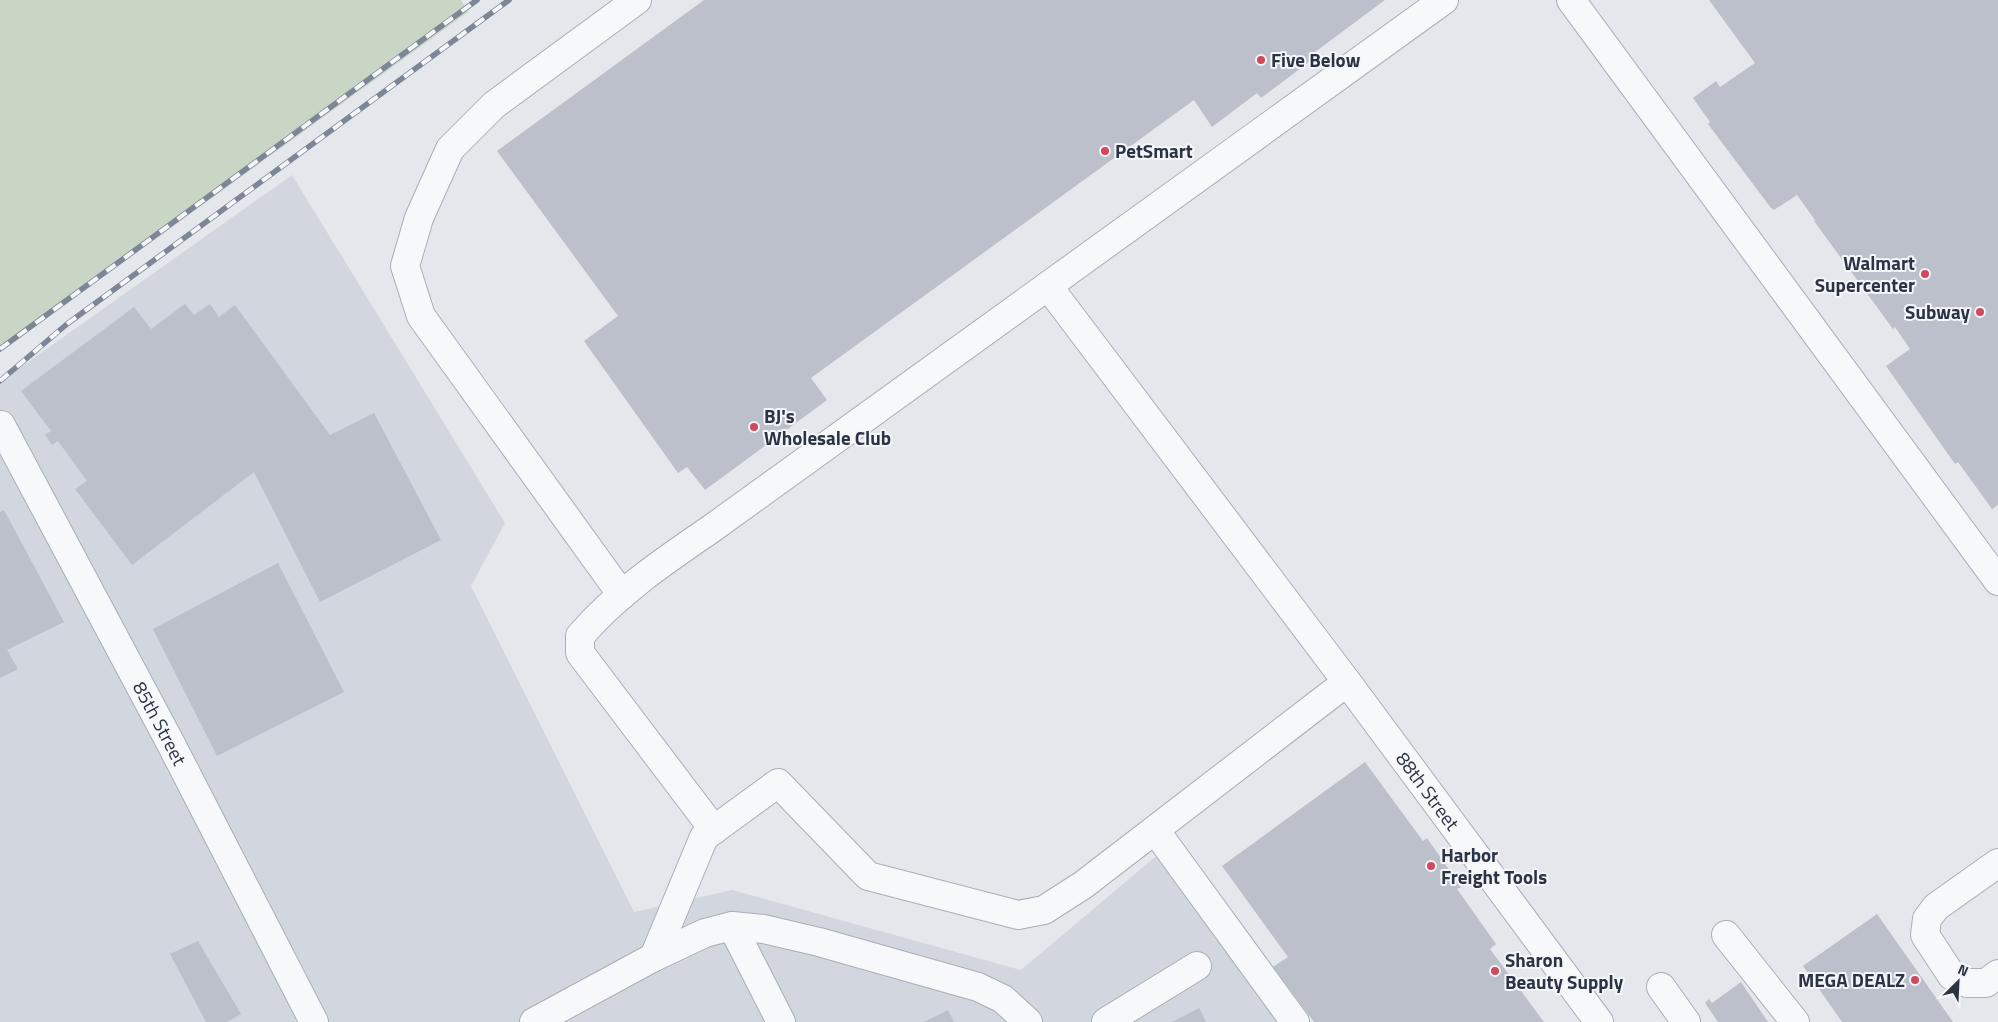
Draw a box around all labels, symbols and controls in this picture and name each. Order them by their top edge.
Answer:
place label: Five Below [1271,45,1361,74]
marker: Five Below [1255,54,1267,66]
place label: PetSmart [1115,136,1193,165]
marker: PetSmart [1099,145,1111,157]
place label: Walmart Supercenter [1815,248,1915,299]
marker: Walmart Supercenter [1919,268,1931,280]
place label: Subway [1905,297,1970,326]
marker: Subway [1974,306,1986,318]
place label: BJ's Wholesale Club [764,401,891,452]
marker: BJ's Wholesale Club [748,421,760,433]
street label: 85th Street [126,676,195,770]
street label: 88th Street [1389,745,1467,836]
place label: Harbor Freight Tools [1441,840,1547,891]
marker: Harbor Freight Tools [1425,860,1437,872]
place label: Sharon Beauty Supply [1505,945,1624,996]
north arrow [1933,957,1983,1007]
text: N [1955,958,1972,981]
marker: Sharon Beauty Supply [1489,965,1501,977]
place label: MEGA DEALZ [1798,965,1905,994]
marker: MEGA DEALZ [1909,974,1921,986]

